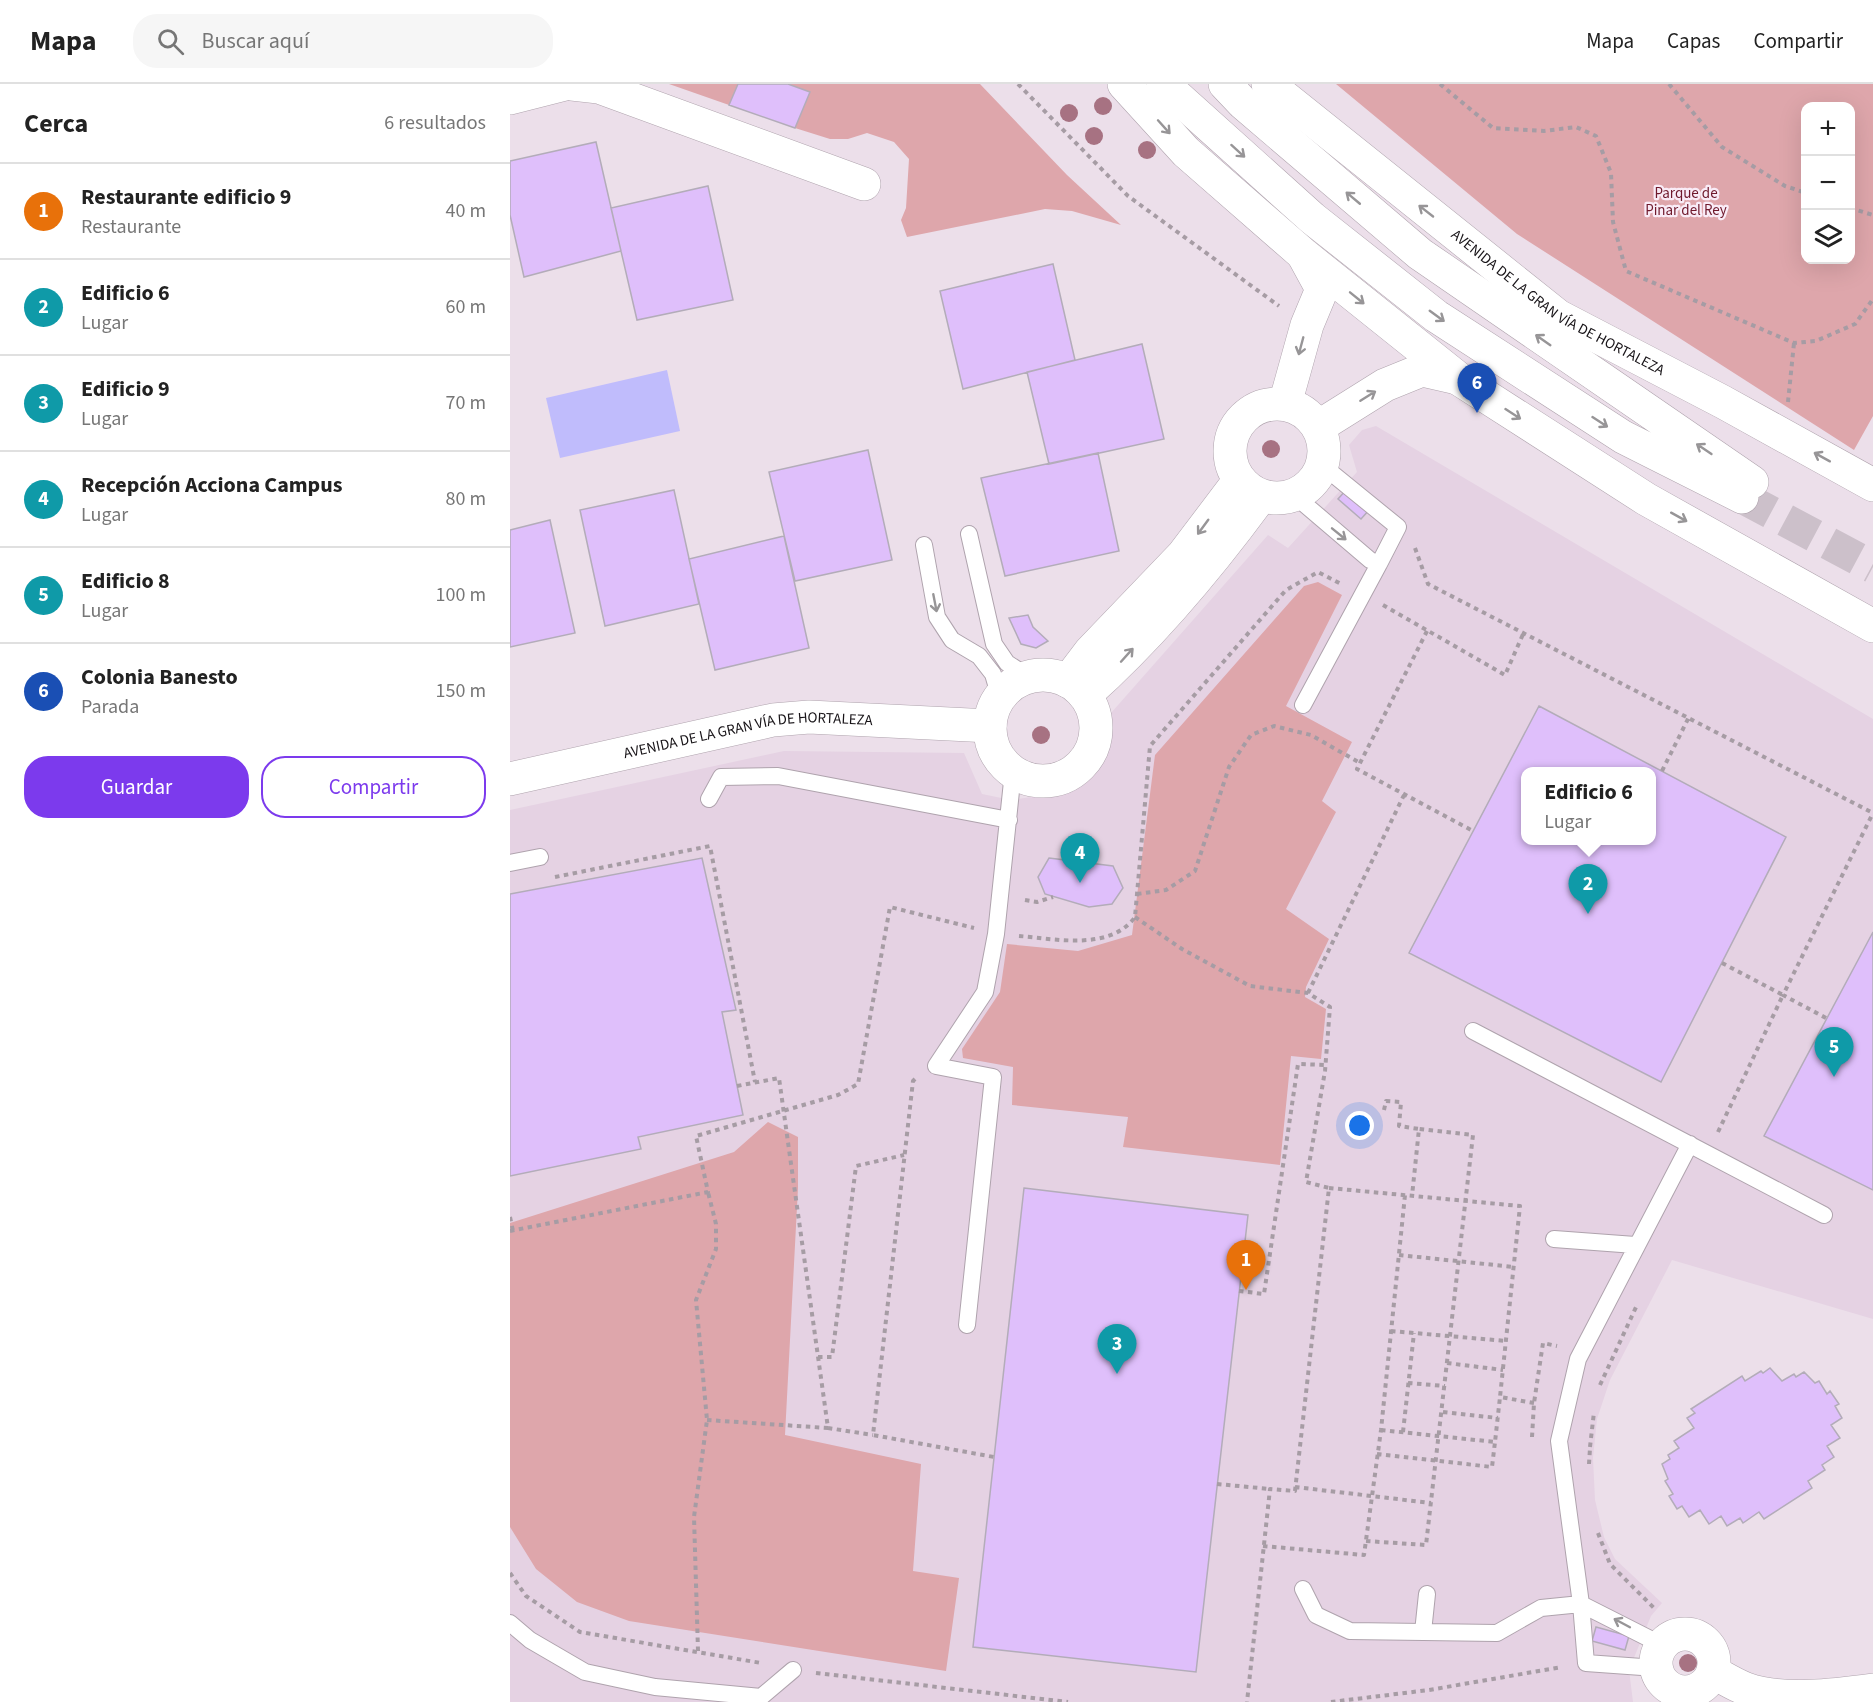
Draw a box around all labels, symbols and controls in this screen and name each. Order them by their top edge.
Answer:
search box [133,14,553,68]
text: Mapa [30,21,97,61]
icon: search [154,25,187,58]
text: Buscar aquí [202,25,309,57]
text: Mapa [1586,26,1634,56]
text: Capas [1667,26,1720,56]
text: Compartir [1753,26,1843,56]
map controls [1801,102,1855,264]
button: + [1801,102,1855,156]
text: Cerca [24,105,88,142]
text: 6 resultados [384,109,486,137]
one-way arrow [1157,119,1171,134]
one-way arrow [1230,144,1245,158]
button: − [1801,156,1855,210]
text: Restaurante edificio 9 [81,181,291,213]
park label: Parque de Pinar del Rey [1645,183,1727,221]
one-way arrow [1345,191,1361,204]
text: 1 [38,197,49,225]
text: 40 m [446,197,486,225]
one-way arrow [1418,204,1434,217]
button: layers [1801,210,1855,264]
text: Restaurante [81,213,181,241]
street label: AVENIDA DE LA GRAN VÍA DE HORTALEZA [1447,224,1669,381]
text: Edificio 6 [81,277,170,309]
one-way arrow [1349,291,1365,304]
text: 2 [38,293,49,321]
text: 60 m [446,293,486,321]
text: Lugar [81,309,128,337]
one-way arrow [1428,310,1444,322]
one-way arrow [1535,334,1551,346]
one-way arrow [1295,336,1306,355]
pin: 6 [1458,364,1496,413]
text: Edificio 9 [81,373,170,405]
text: 3 [38,389,49,417]
text: 70 m [446,389,486,417]
one-way arrow [1359,390,1376,402]
text: Lugar [81,405,128,433]
one-way arrow [1504,409,1521,421]
one-way arrow [1591,416,1608,428]
one-way arrow [1696,443,1713,455]
one-way arrow [1814,451,1831,463]
text: Recepción Acciona Campus [81,469,342,501]
text: 4 [38,485,49,513]
text: 80 m [446,485,486,513]
text: Lugar [81,501,128,529]
one-way arrow [1670,512,1687,524]
one-way arrow [1197,518,1209,534]
one-way arrow [1331,528,1347,541]
text: Edificio 8 [81,565,170,597]
text: 5 [38,581,49,609]
text: 100 m [436,581,486,609]
one-way arrow [930,593,941,612]
text: Lugar [81,597,128,625]
one-way arrow [1120,647,1134,662]
text: Colonia Banesto [81,661,238,693]
text: 6 [38,677,49,705]
text: 150 m [436,677,486,705]
text: Parada [81,693,139,721]
street label: AVENIDA DE LA GRAN VÍA DE HORTALEZA [621,706,874,764]
button: Guardar [24,756,249,818]
button: Compartir [261,756,486,818]
popup [1521,767,1656,845]
text: Edificio 6 [1544,776,1633,808]
text: Lugar [1544,808,1591,836]
pin: 4 [1060,834,1100,883]
pin: 2 [1568,864,1608,914]
pin: 5 [1814,1028,1854,1077]
your location [1345,1111,1374,1140]
pin: 1 [1226,1240,1266,1290]
pin: 3 [1098,1324,1136,1374]
one-way arrow [1613,1617,1631,1629]

